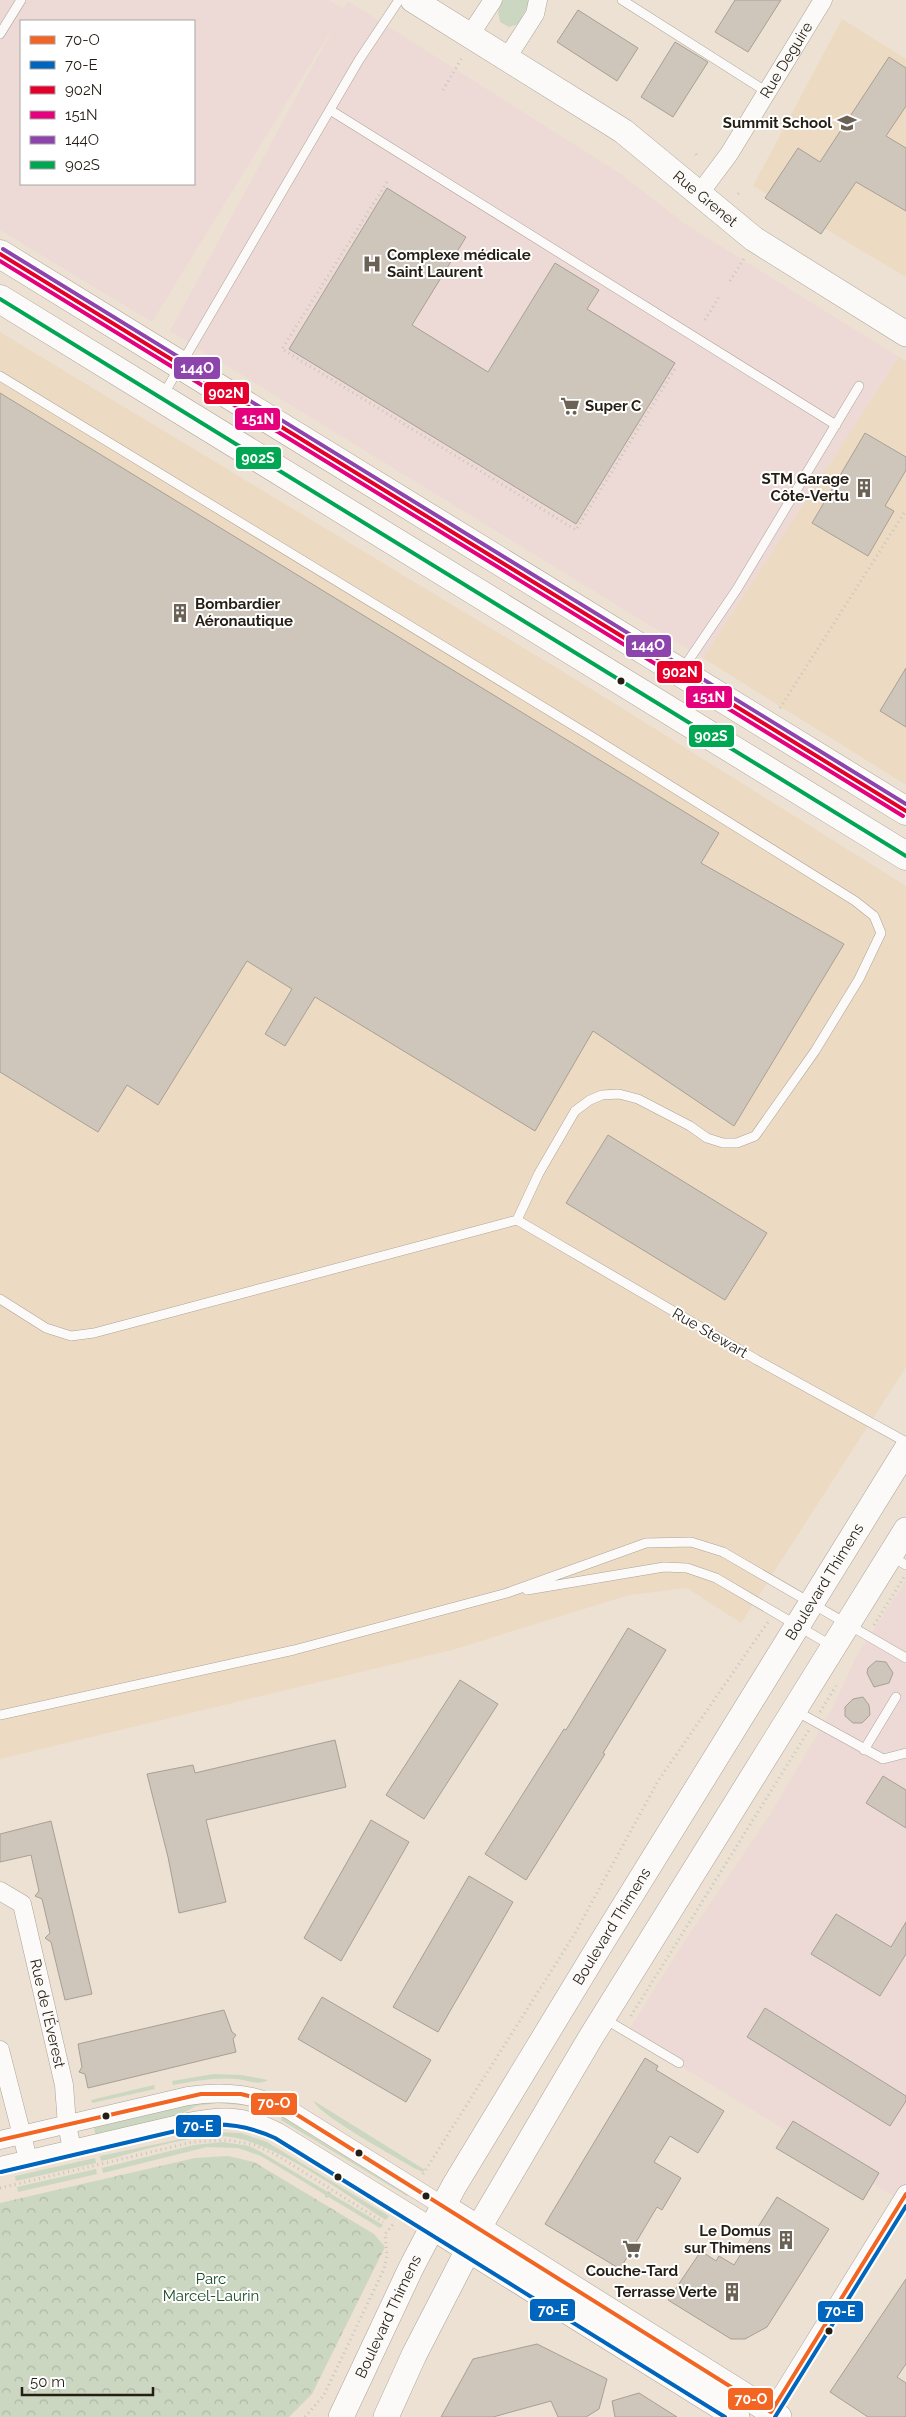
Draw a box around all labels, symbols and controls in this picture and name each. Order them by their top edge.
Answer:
street label: Rue Deguire [756,19,817,102]
legend [20,20,195,185]
text: 70-O [65,31,100,49]
text: 70-E [65,56,98,74]
text: 902N [65,81,102,99]
text: 151N [65,106,98,124]
school or university icon: Summit School [836,112,858,134]
place label: Summit School [723,114,832,132]
text: 144O [65,131,99,149]
text: 902S [65,156,100,174]
street label: Rue Grenet [669,167,741,231]
place label: Complexe médicale Saint Laurent [387,246,531,281]
hospital icon: Complexe médicale Saint Laurent [361,253,383,275]
line badge: 144O [173,356,221,380]
text: 144O [180,360,214,376]
line badge: 902N [203,381,250,405]
text: 902N [208,385,244,401]
supermarket icon: Super C [559,395,581,417]
place label: Super C [585,397,641,415]
line badge: 151N [234,407,281,431]
text: 151N [242,411,274,427]
line badge: 902S [235,446,282,470]
text: 902S [241,450,275,466]
place label: STM Garage Côte-Vertu [762,470,849,505]
building icon: STM Garage Côte-Vertu [853,477,875,499]
place label: Bombardier Aéronautique [195,595,293,630]
building icon: Bombardier Aéronautique [169,602,191,624]
line badge: 144O [625,634,672,658]
text: 144O [631,637,665,653]
line badge: 902N [656,660,703,684]
text: 902N [662,664,698,680]
unlabelled marker [616,676,626,686]
line badge: 151N [685,685,733,709]
text: 151N [693,689,725,705]
line badge: 902S [688,724,735,748]
text: 902S [694,728,728,744]
street label: Rue Stewart [669,1304,751,1362]
street label: Boulevard Thimens [782,1520,867,1644]
street label: Boulevard Thimens [569,1865,655,1988]
street label: Rue de l'Éverest [26,1957,69,2070]
line badge: 70-O [250,2092,298,2116]
text: 70-O [258,2095,291,2111]
unlabelled marker [101,2111,111,2121]
line badge: 70-E [175,2114,222,2138]
text: 70-E [183,2118,213,2134]
unlabelled marker [354,2148,364,2158]
unlabelled marker [333,2172,343,2182]
unlabelled marker [421,2191,431,2201]
place label: Le Domus sur Thimens [684,2222,771,2257]
building icon: Le Domus sur Thimens [775,2229,797,2251]
supermarket icon: Couche-Tard [621,2238,643,2260]
street label: Boulevard Thimens [352,2252,425,2381]
place label: Couche-Tard [586,2262,679,2280]
park label: Parc Marcel-Laurin [163,2270,259,2305]
building icon: Terrasse Verte [721,2281,743,2303]
place label: Terrasse Verte [615,2283,717,2301]
line badge: 70-E [529,2298,576,2322]
line badge: 70-E [817,2300,864,2323]
text: 70-E [538,2302,568,2318]
text: 70-E [825,2303,855,2319]
unlabelled marker [824,2326,834,2336]
scale bar [22,2364,154,2396]
text: 50 m [30,2373,65,2391]
line badge: 70-O [727,2387,774,2411]
text: 70-O [735,2391,768,2407]

